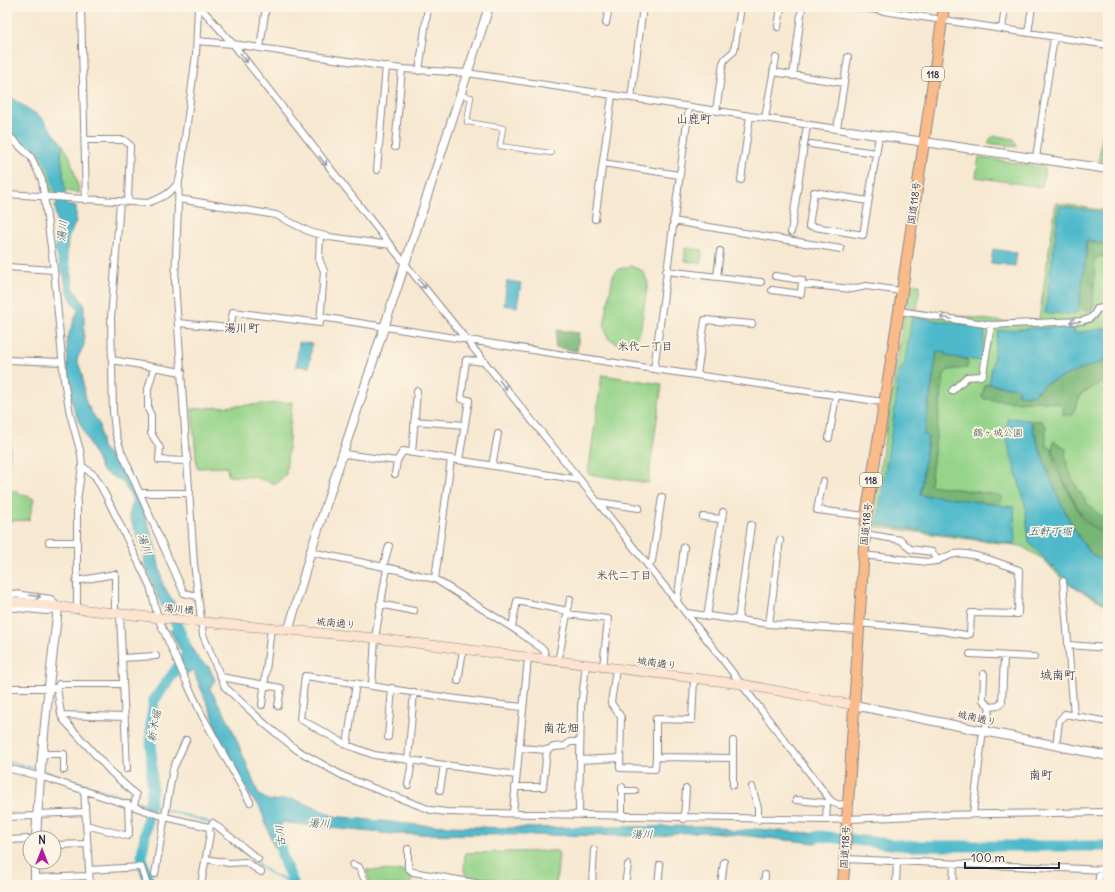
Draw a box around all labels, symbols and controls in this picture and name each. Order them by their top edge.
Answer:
one-way arrow [239,52,248,63]
road number: 118 [922,67,944,81]
district label: 山鹿町 [676,111,712,126]
one-way arrow [319,155,328,166]
street label: 国道118号 [905,180,923,226]
water label: 湯川 [54,219,70,243]
one-way arrow [417,279,426,290]
one-way arrow [940,314,953,322]
one-way arrow [1069,318,1082,325]
district label: 湯川町 [224,320,260,335]
district label: 米代一丁目 [618,339,673,353]
one-way arrow [499,380,507,391]
park label: 鶴ヶ城公園 [973,426,1023,439]
road number: 118 [860,473,882,487]
street label: 国道118号 [857,502,875,546]
water label: 五軒丁堀 [1028,524,1073,538]
water label: 湯川 [135,531,155,557]
district label: 米代二丁目 [597,568,652,582]
one-way arrow [28,592,41,600]
street label: 湯川橋 [163,601,195,617]
street label: 城南通り [315,614,357,632]
street label: 城南通り [636,654,678,672]
district label: 城南町 [1040,667,1076,682]
street label: 城南通り [956,707,998,729]
water label: 新木堀 [144,708,164,743]
district label: 南花畑 [543,720,579,735]
district label: 南町 [1029,767,1053,782]
water label: 湯川 [308,816,330,830]
water label: 古川 [272,825,288,847]
street label: 国道118号 [837,825,853,869]
water label: 湯川 [631,827,653,841]
north arrow [22,830,62,870]
text: N [38,833,46,847]
scale bar [965,844,1059,870]
text: 100 m [971,850,1005,865]

